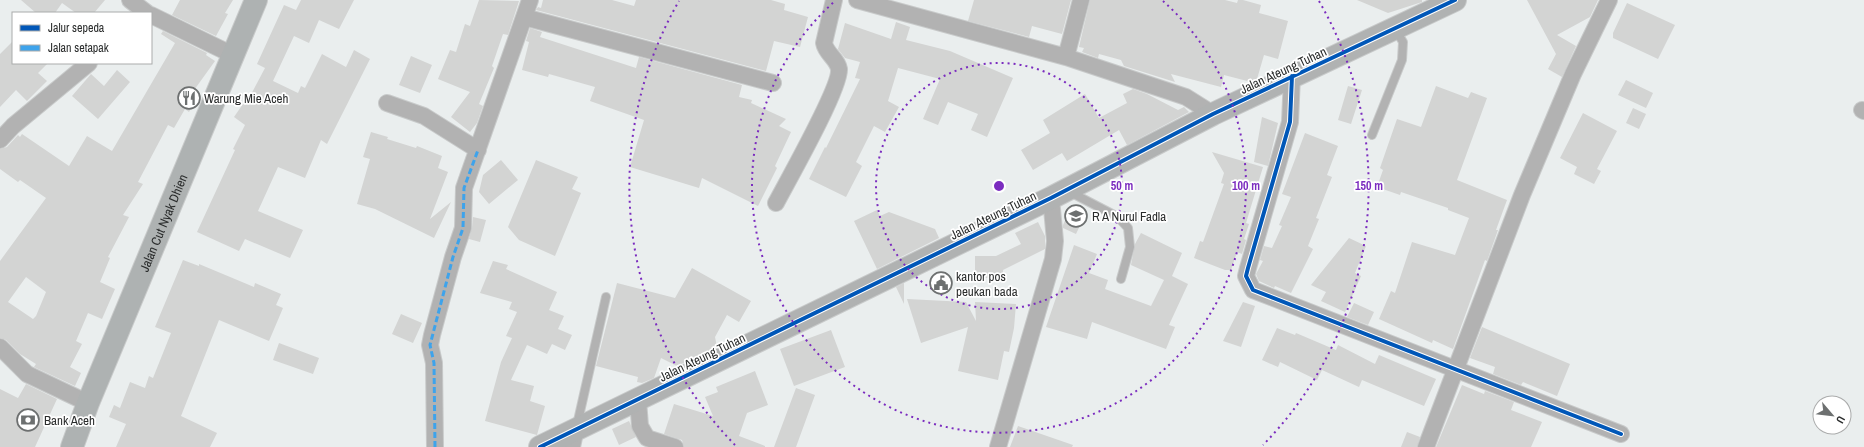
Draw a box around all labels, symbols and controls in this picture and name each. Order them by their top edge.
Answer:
legend [12,12,152,64]
text: Jalur sepeda [48,20,105,36]
text: Jalan setapak [48,40,109,56]
street label: Jalan Ateung Tuhan [1237,43,1329,98]
restaurant icon: Warung Mie Aceh [176,85,202,111]
place label: Warung Mie Aceh [204,90,288,107]
street label: Jalan Cut Nyak Dhien [136,172,191,274]
text: 50 m [1111,178,1133,194]
text: 100 m [1232,178,1260,194]
text: 150 m [1355,178,1383,194]
centre of rings [992,179,1006,193]
street label: Jalan Ateung Tuhan [947,187,1039,244]
school or university icon: R A Nurul Fadla [1063,203,1089,229]
place label: R A Nurul Fadla [1092,208,1166,225]
place label: kantor pos peukan bada [956,268,1018,300]
public building icon: kantor pos peukan bada [928,270,954,296]
street label: Jalan Ateung Tuhan [656,329,748,386]
north arrow [1812,395,1852,435]
bank icon: Bank Aceh [15,407,41,433]
place label: Bank Aceh [44,412,95,429]
text: U [1833,414,1849,426]

